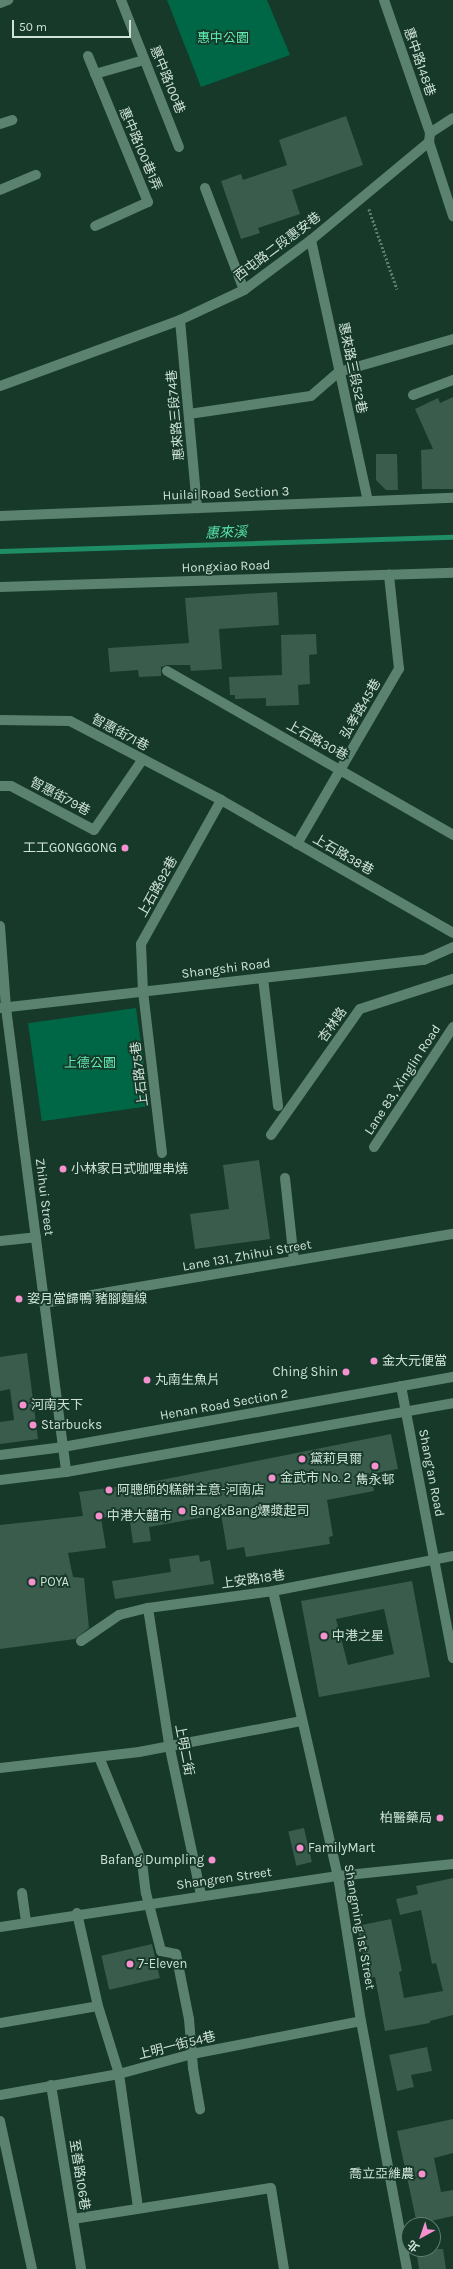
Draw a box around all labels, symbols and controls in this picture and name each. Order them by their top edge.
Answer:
scale bar [14,12,133,38]
text: 50 m [19,20,47,34]
street label: 惠中路148巷 [400,26,438,98]
park label: 惠中公園 [197,30,249,46]
street label: 惠中路100巷 [146,44,188,116]
street label: 惠中路100巷1弄 [115,105,165,193]
street label: 西屯路二段惠安巷 [232,209,324,285]
street label: 惠來路三段52巷 [335,321,369,415]
street label: 惠來路三段74巷 [164,369,188,461]
street label: Huilai Road Section 3 [162,484,290,504]
water label: 惠來溪 [205,524,247,542]
street label: Hongxiao Road [181,558,271,576]
street label: 弘孝路45巷 [338,676,384,742]
street label: 智惠街71巷 [89,711,151,755]
street label: 上石路30巷 [284,718,350,764]
street label: 智惠街79巷 [27,775,93,819]
street label: 上石路38巷 [310,831,376,879]
place label: 工工GONGGONG [23,840,117,856]
marker: 工工GONGGONG [120,843,130,853]
street label: 上石路92巷 [135,854,181,920]
street label: Shangshi Road [181,956,271,982]
street label: 杏林路 [315,1005,351,1045]
street label: Lane 83, Xinglin Road [362,1022,444,1138]
street label: 上石路75巷 [128,1041,152,1107]
park label: 上德公園 [64,1055,116,1071]
street label: Zhihui Street [32,1157,56,1237]
place label: 小林家日式咖哩串燒 [71,1161,188,1177]
marker: 小林家日式咖哩串燒 [58,1164,68,1174]
street label: Lane 131, Zhihui Street [181,1237,313,1275]
place label: 姿月當歸鴨 豬腳麵線 [27,1291,147,1307]
marker: 姿月當歸鴨 豬腳麵線 [14,1294,24,1304]
place label: 金大元便當 [382,1353,447,1369]
marker: 金大元便當 [369,1356,379,1366]
place label: Ching Shin [273,1364,338,1380]
marker: Ching Shin [341,1367,351,1377]
place label: 丸南生魚片 [155,1372,220,1388]
marker: 丸南生魚片 [142,1375,152,1385]
street label: Henan Road Section 2 [159,1386,289,1424]
place label: 河南天下 [31,1397,83,1413]
marker: 河南天下 [18,1400,28,1410]
place label: Starbucks [41,1417,102,1433]
marker: Starbucks [28,1420,38,1430]
street label: Shang’an Road [415,1428,447,1518]
place label: 黛莉貝爾 [310,1451,362,1467]
marker: 黛莉貝爾 [297,1454,307,1464]
marker: 雋永邨 [370,1461,380,1471]
place label: 金武市 No. 2 [280,1470,351,1486]
place label: 雋永邨 [356,1472,394,1488]
marker: 金武市 No. 2 [267,1473,277,1483]
place label: 阿聰師的糕餅主意-河南店 [117,1482,265,1498]
marker: 阿聰師的糕餅主意-河南店 [104,1485,114,1495]
place label: BangxBang爆漿起司 [190,1503,309,1519]
marker: BangxBang爆漿起司 [177,1506,187,1516]
place label: 中港大囍市 [107,1508,172,1524]
marker: 中港大囍市 [94,1511,104,1521]
street label: 上安路18巷 [220,1568,286,1592]
place label: POYA [40,1574,69,1590]
marker: POYA [27,1577,37,1587]
place label: 中港之星 [332,1628,384,1644]
marker: 中港之星 [319,1631,329,1641]
street label: 上明二街 [171,1723,197,1777]
place label: 柏醫藥局 [380,1810,432,1826]
marker: 柏醫藥局 [435,1813,445,1823]
place label: FamilyMart [308,1840,375,1856]
marker: FamilyMart [295,1843,305,1853]
place label: Bafang Dumpling [100,1852,204,1868]
marker: Bafang Dumpling [207,1855,217,1865]
street label: Shangming 1st Street [340,1863,378,1991]
street label: Shangren Street [175,1865,273,1893]
place label: 7-Eleven [138,1956,187,1972]
marker: 7-Eleven [125,1959,135,1969]
street label: 上明一街54巷 [136,2029,218,2063]
street label: 至善路106巷 [66,2138,92,2212]
place label: 喬立亞維農 [349,2166,414,2182]
marker: 喬立亞維農 [417,2169,427,2179]
north arrow [401,2217,441,2257]
text: 北 [405,2237,422,2254]

